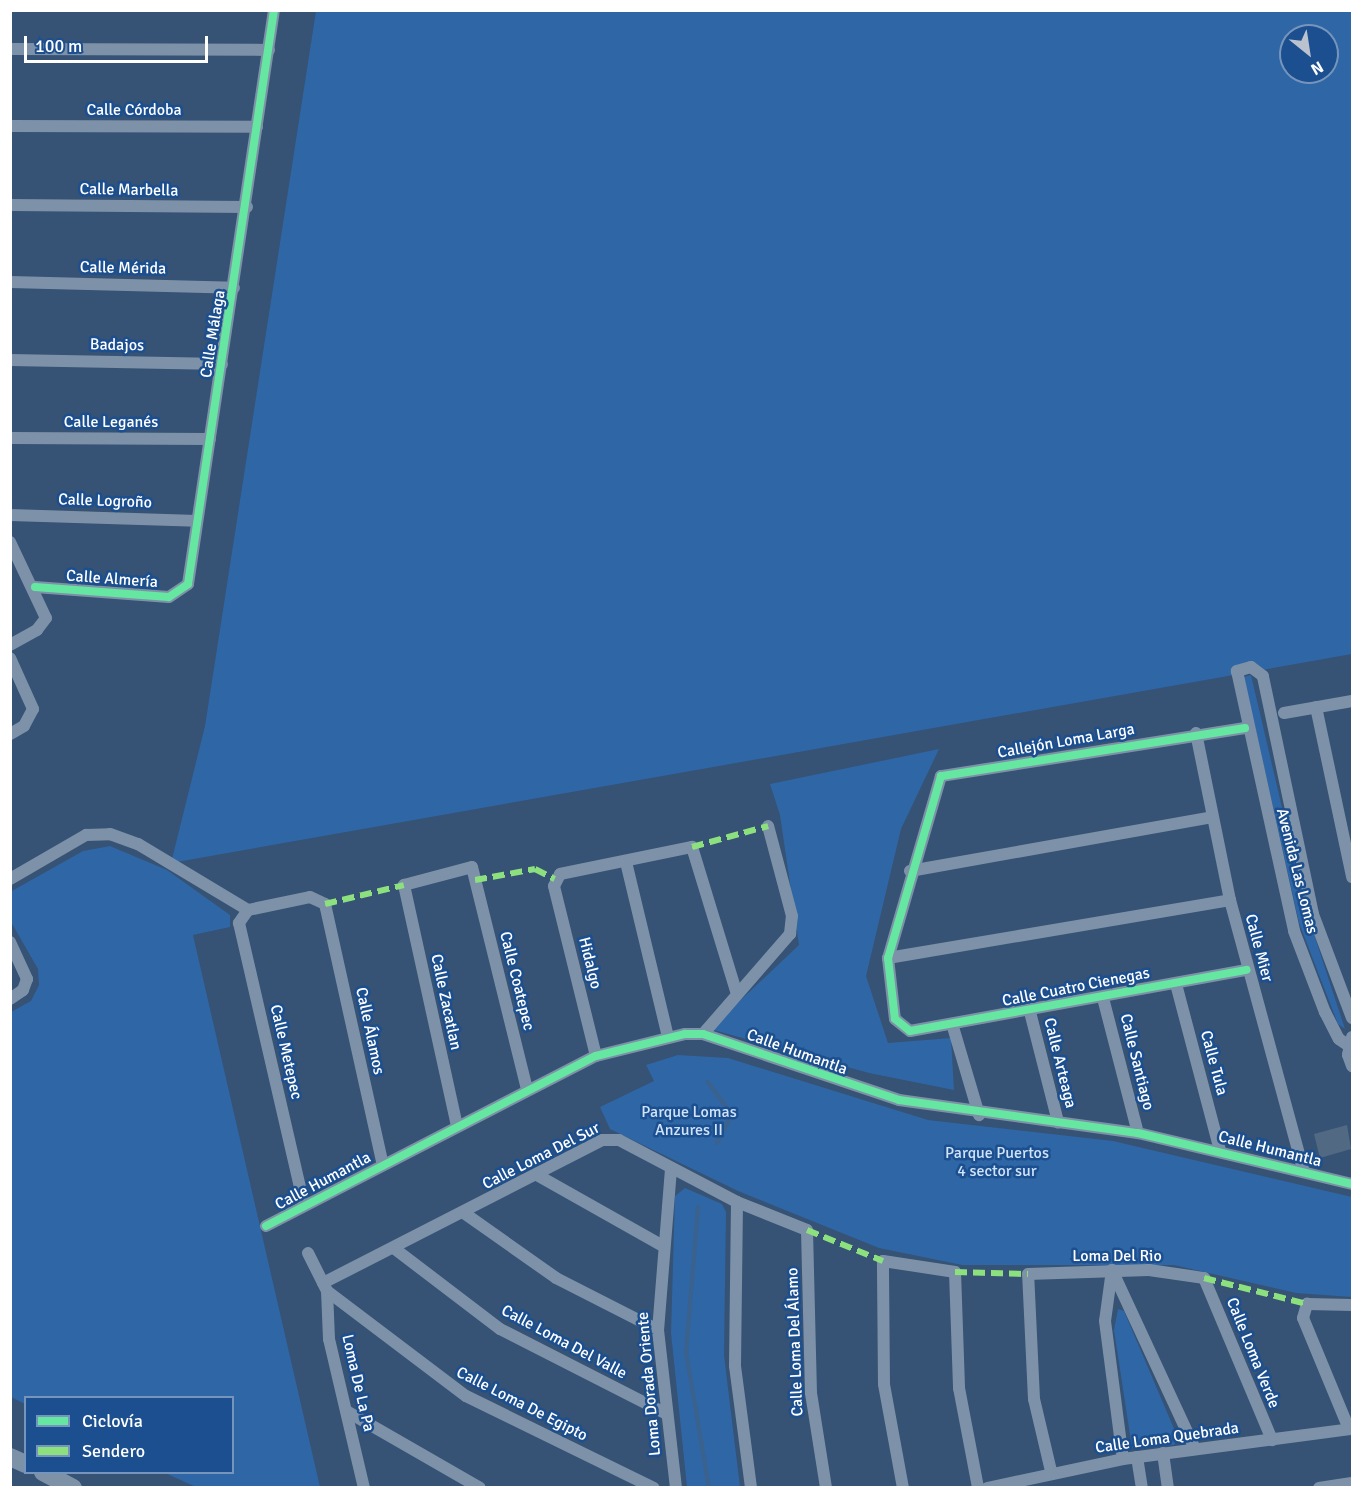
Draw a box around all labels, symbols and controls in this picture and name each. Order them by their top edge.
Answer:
scale bar [27,24,212,62]
north arrow [1279,24,1339,84]
text: 100 m [35,35,82,57]
text: N [1307,56,1327,79]
street label: Calle Córdoba [86,100,182,120]
street label: Calle Marbella [79,180,179,200]
street label: Calle Mérida [80,258,166,278]
street label: Calle Málaga [197,289,229,379]
street label: Badajos [90,335,144,355]
street label: Calle Leganés [64,412,158,432]
street label: Calle Logroño [58,490,152,512]
street label: Calle Almería [65,566,159,592]
street label: Callejón Loma Larga [996,719,1136,763]
street label: Avenida Las Lomas [1272,806,1322,936]
street label: Calle Mier [1241,912,1277,984]
street label: Calle Coatepec [495,929,539,1033]
street label: Hidalgo [574,935,606,991]
street label: Calle Zacatlan [426,952,466,1052]
street label: Calle Cuatro Cienegas [1001,963,1151,1011]
street label: Calle Álamos [351,986,389,1076]
street label: Calle Metepec [266,1003,306,1101]
street label: Calle Santiago [1116,1012,1158,1112]
street label: Calle Arteaga [1040,1016,1080,1110]
street label: Calle Humantla [744,1025,850,1079]
street label: Calle Tula [1196,1028,1232,1098]
park label: Parque Lomas Anzures II [641,1102,737,1140]
street label: Calle Loma Del Sur [479,1118,603,1194]
street label: Calle Humantla [1216,1127,1324,1171]
park label: Parque Puertos 4 sector sur [945,1143,1049,1181]
street label: Calle Humantla [272,1148,374,1214]
street label: Loma Del Rio [1072,1246,1162,1266]
street label: Calle Loma Del Álamo [783,1267,807,1417]
street label: Calle Loma Verde [1222,1295,1284,1411]
street label: Calle Loma Del Valle [498,1301,630,1383]
street label: Loma Dorada Oriente [633,1311,665,1457]
street label: Loma De La Pa [337,1333,379,1433]
street label: Calle Loma De Egipto [453,1363,591,1445]
legend [24,1396,234,1474]
text: Ciclovía [82,1410,143,1432]
street label: Calle Loma Quebrada [1094,1418,1240,1458]
text: Sendero [82,1440,145,1462]

